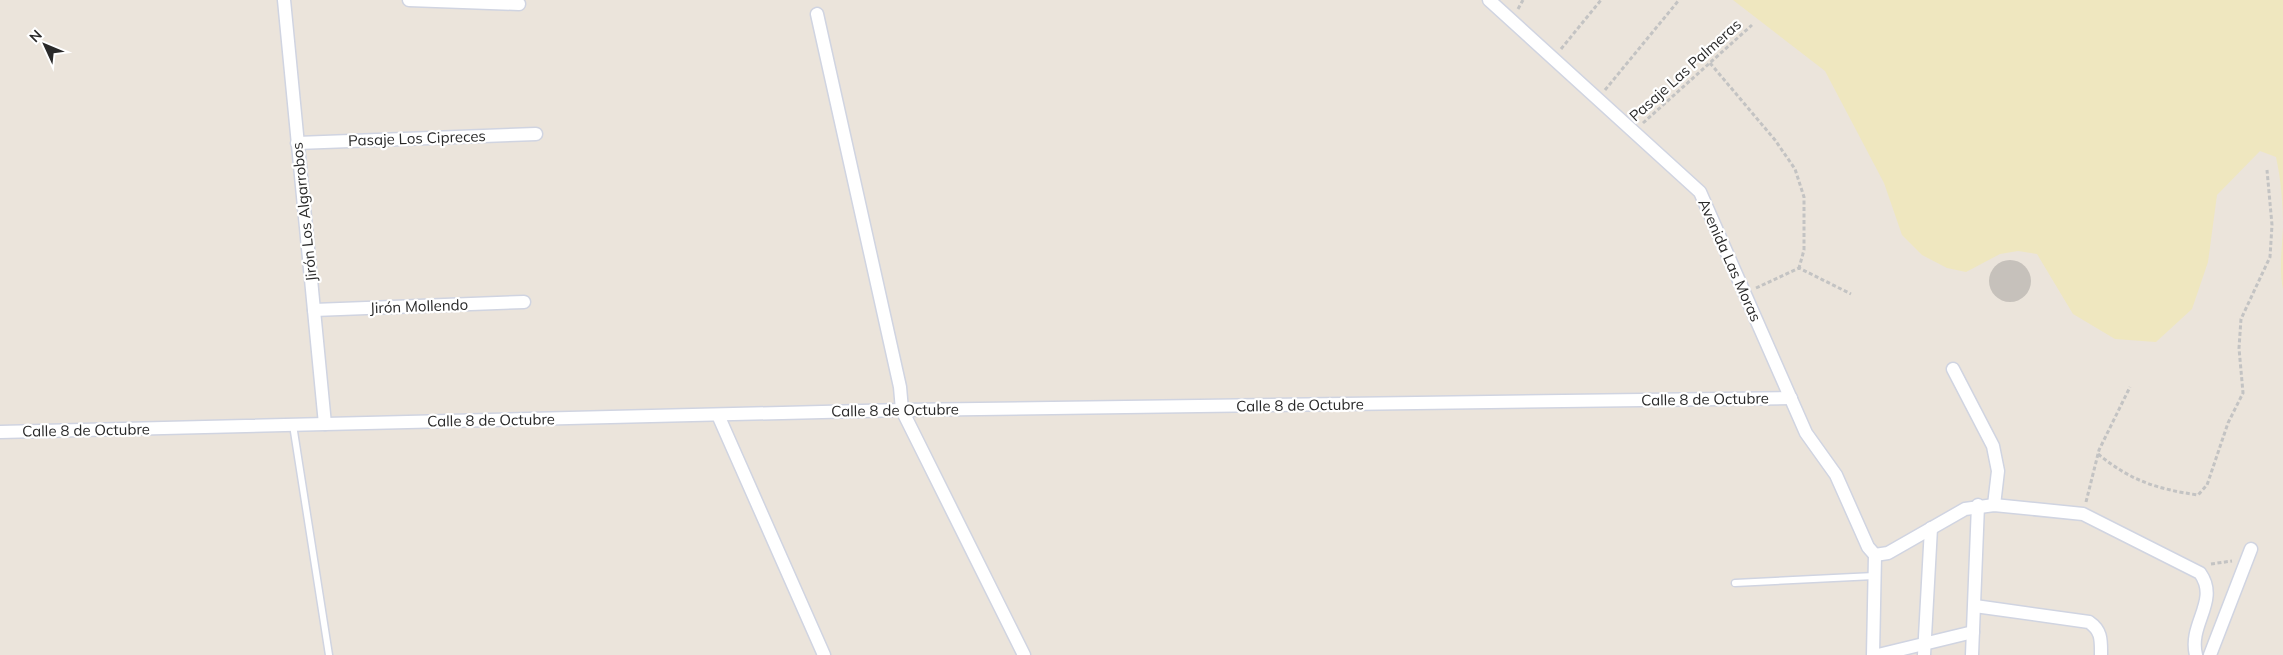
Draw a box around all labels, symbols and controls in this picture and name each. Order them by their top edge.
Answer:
street label: Pasaje Las Palmeras [1625,15,1745,125]
north arrow [20,20,70,70]
text: N [26,26,46,46]
street label: Pasaje Los Cipreces [348,126,486,150]
street label: Jirón Los Algarrobos [287,141,321,283]
street label: Avenida Las Moras [1694,196,1766,324]
street label: Jirón Mollendo [370,295,468,317]
street label: Calle 8 de Octubre [1641,388,1769,410]
street label: Calle 8 de Octubre [1236,394,1364,416]
street label: Calle 8 de Octubre [831,399,959,421]
street label: Calle 8 de Octubre [427,409,555,431]
street label: Calle 8 de Octubre [22,419,150,441]

